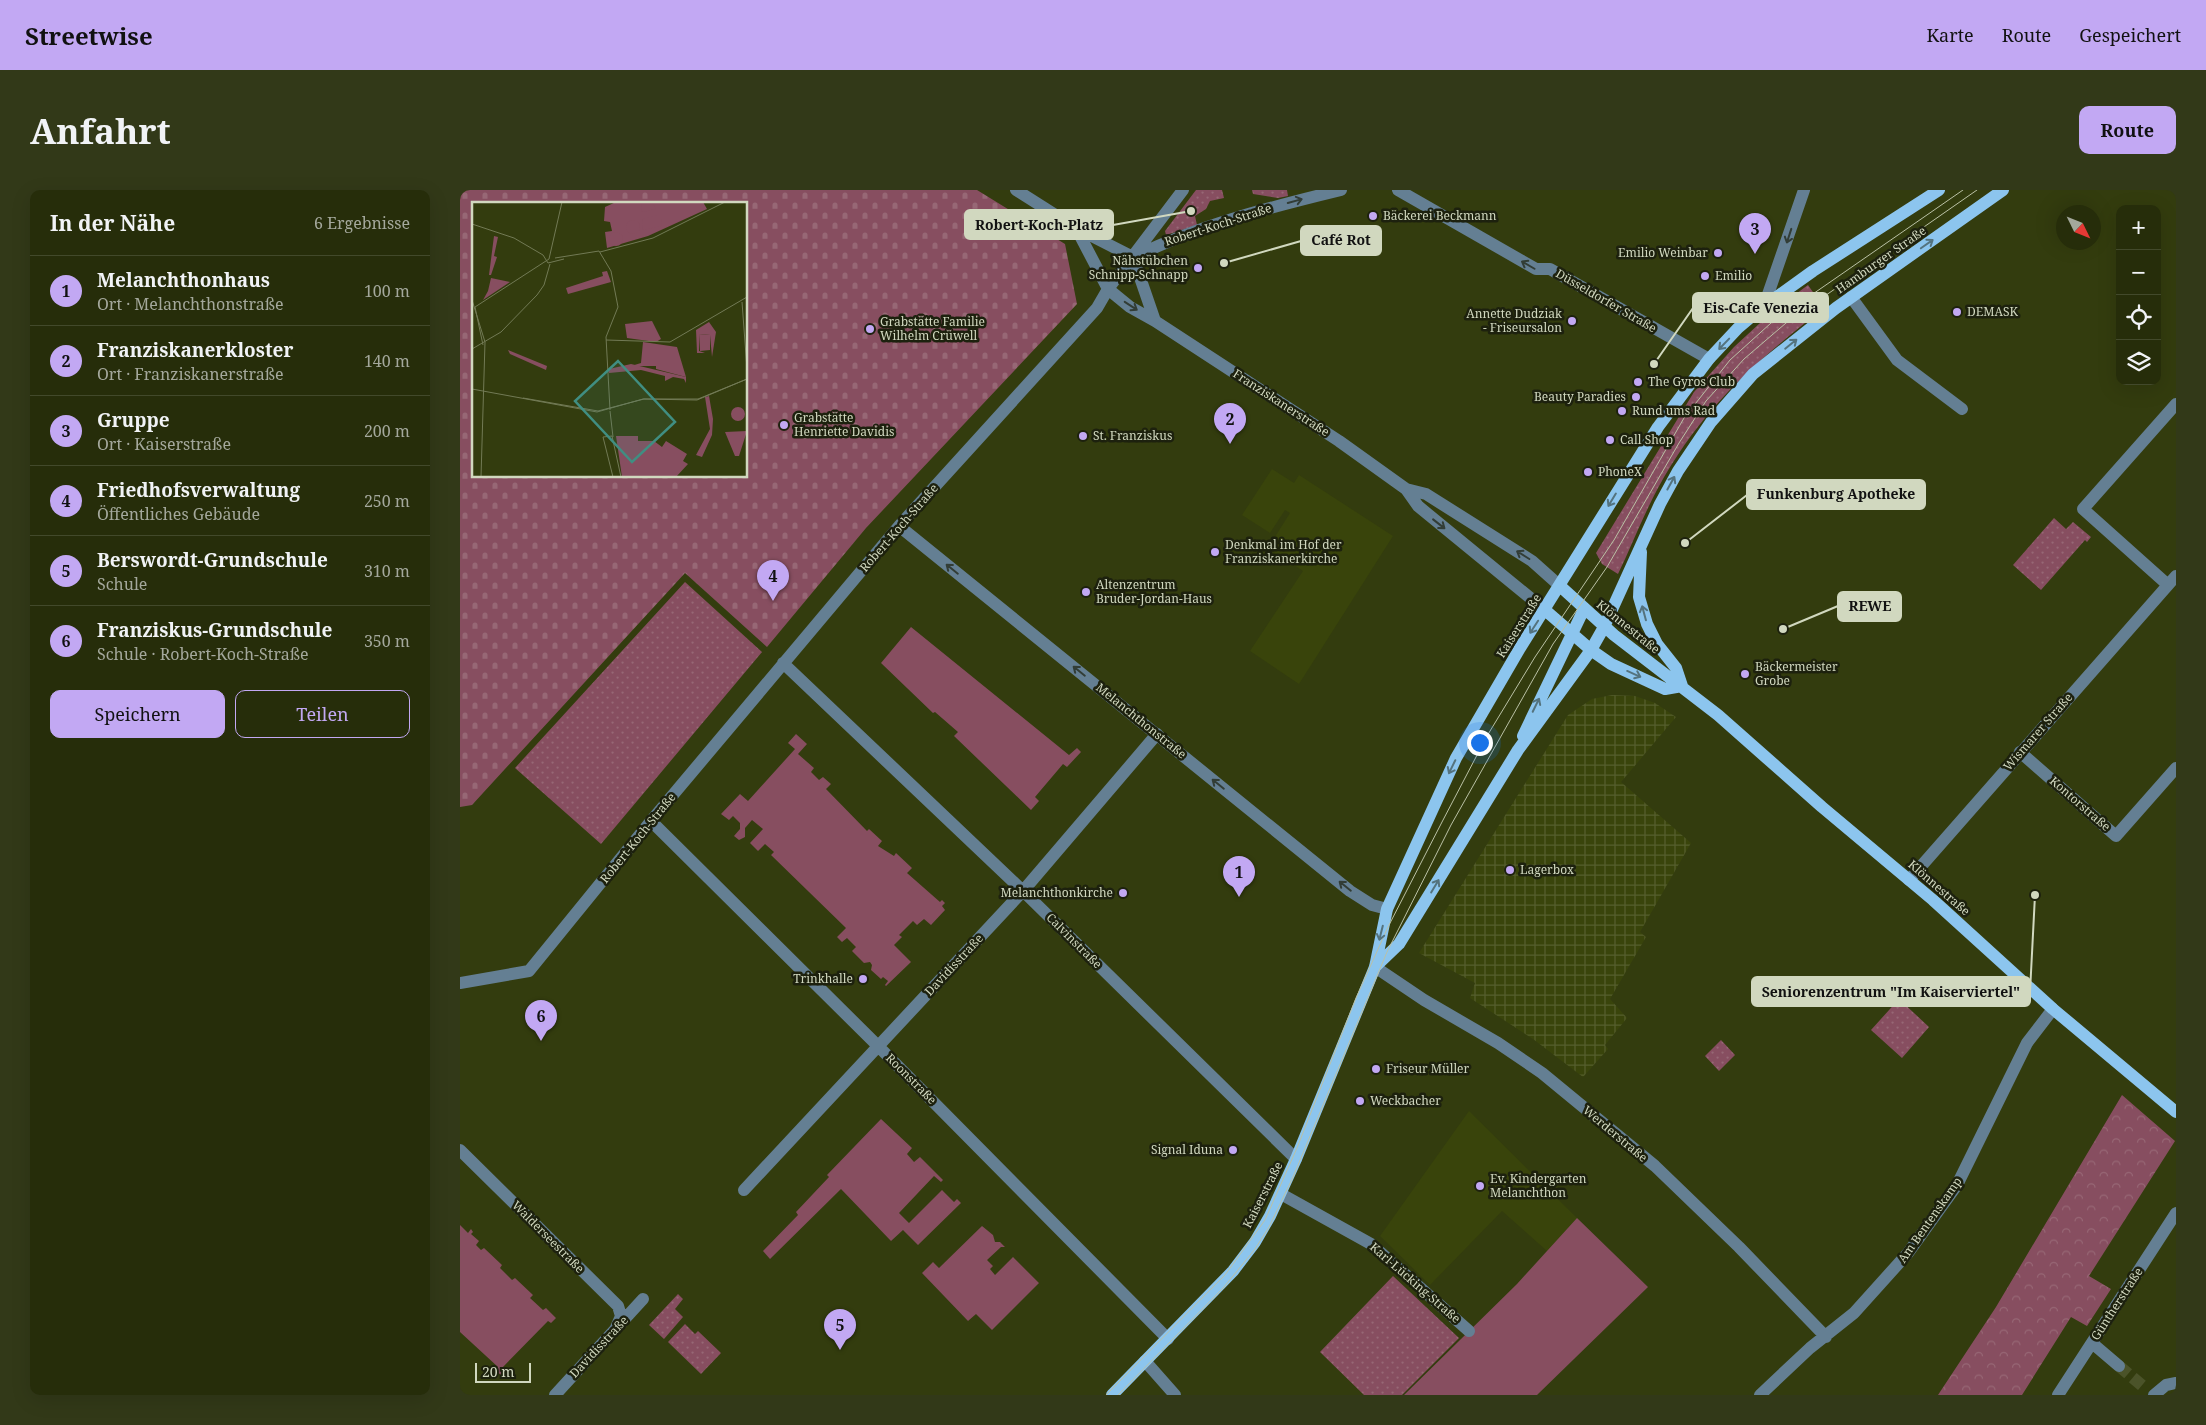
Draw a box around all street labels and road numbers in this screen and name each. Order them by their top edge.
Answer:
street label: Robert-Koch-Straße [1162,199,1274,250]
street label: Hamburger Straße [1832,222,1929,297]
street label: Düsseldorfer Straße [1553,265,1660,336]
street label: Franziskanerstraße [1230,365,1333,440]
street label: Robert-Koch-Straße [856,480,942,575]
street label: Kaiserstraße [1492,591,1545,661]
street label: Klönnestraße [1593,596,1664,657]
street label: Melanchthonstraße [1092,679,1190,762]
street label: Wismarer Straße [1999,689,2076,774]
street label: Kontorstraße [2046,772,2114,835]
street label: Robert-Koch-Straße [596,789,679,886]
street label: Klönnestraße [1905,856,1974,919]
street label: Calvinstraße [1043,909,1106,972]
street label: Davidisstraße [921,930,987,999]
street label: Roonstraße [882,1049,941,1108]
street label: Werderstraße [1579,1102,1651,1166]
street label: Kaiserstraße [1239,1159,1287,1231]
street label: Am Bentenskamp [1894,1173,1966,1266]
street label: Walderseestraße [508,1197,588,1277]
street label: Karl-Lücking-Straße [1366,1238,1464,1327]
street label: Güntherstraße [2087,1264,2147,1344]
street label: Davidisstraße [566,1312,632,1381]

